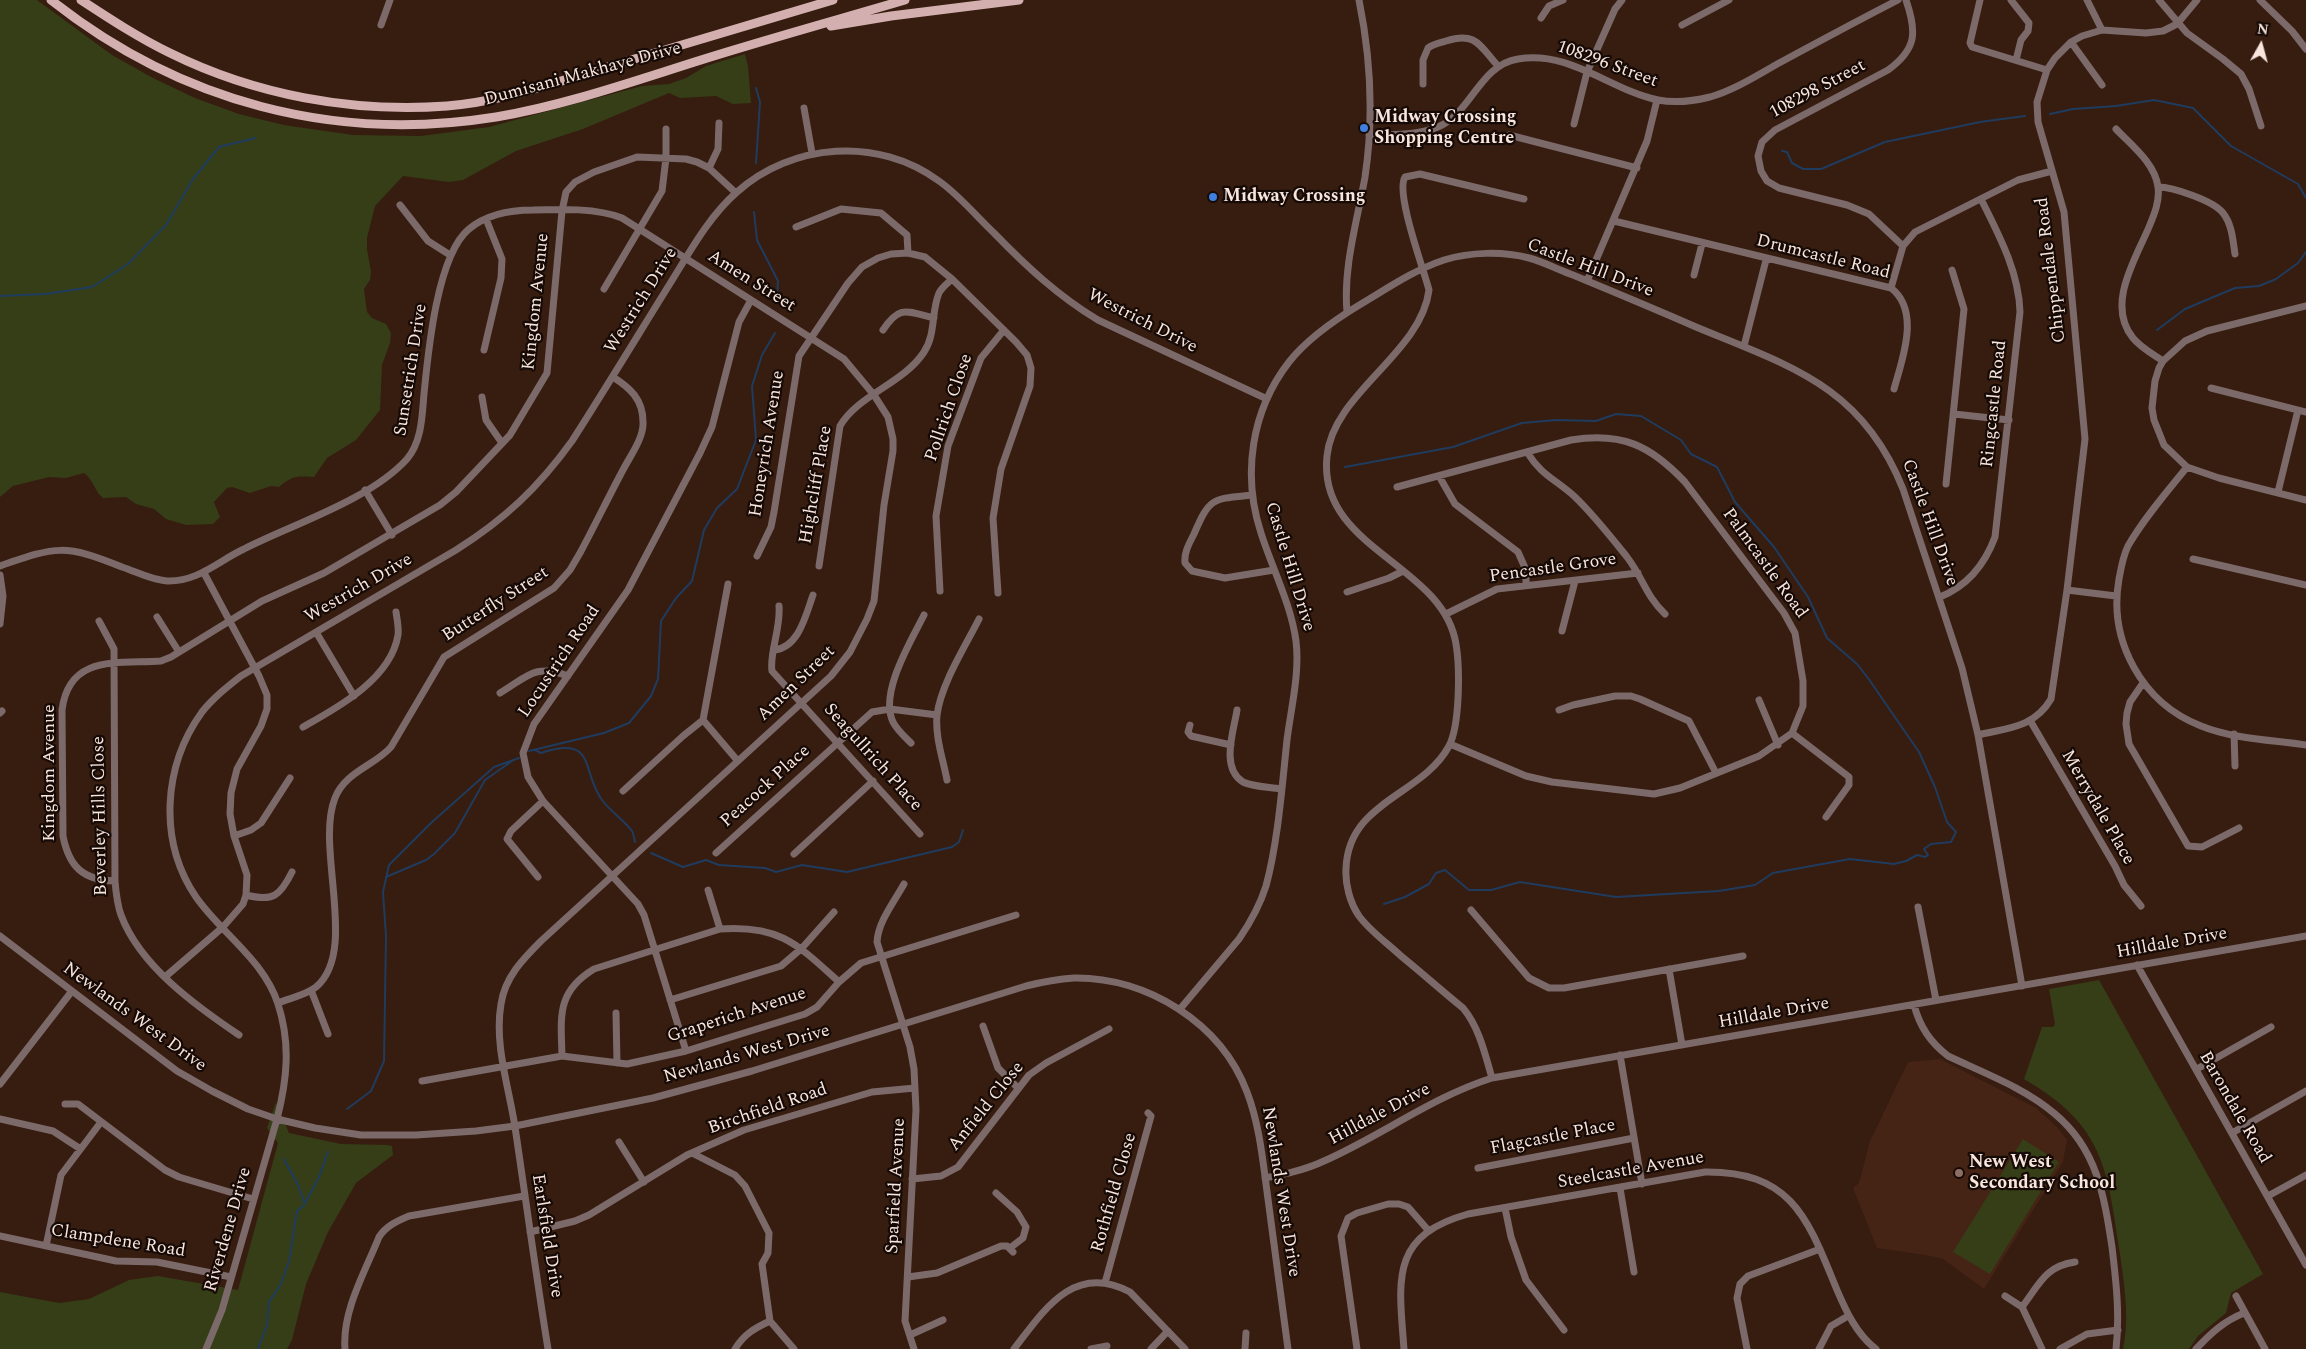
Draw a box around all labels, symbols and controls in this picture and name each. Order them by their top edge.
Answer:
text: N [2256,18,2270,41]
north arrow [2236,20,2286,70]
street label: 108296 Street [1554,37,1660,93]
street label: Dumisani Makhaye Drive [482,38,684,112]
street label: 108298 Street [1766,56,1870,124]
place label: Midway Crossing Shopping Centre [1374,107,1516,150]
marker: Midway Crossing Shopping Centre [1358,122,1370,134]
place label: Midway Crossing [1223,186,1365,208]
marker: Midway Crossing [1207,191,1219,203]
street label: Chippendale Road [2032,196,2072,344]
street label: Drumcastle Road [1754,231,1892,285]
street label: Kingdom Avenue [519,232,555,372]
street label: Castle Hill Drive [1524,235,1656,303]
street label: Westrich Drive [601,244,683,358]
street label: Amen Street [703,246,799,318]
street label: Westrich Drive [1083,285,1201,359]
street label: Sunsetrich Drive [391,302,433,438]
street label: Ringcastle Road [1978,339,2012,469]
street label: Pollrich Close [921,351,979,465]
street label: Honeyrich Avenue [746,369,790,519]
street label: Highcliff Place [796,424,838,546]
street label: Castle Hill Drive [1896,456,1962,590]
street label: Castle Hill Drive [1259,500,1319,634]
street label: Palmcastle Road [1717,505,1811,623]
street label: Westrich Drive [301,549,417,629]
street label: Pencastle Grove [1488,549,1618,589]
street label: Butterfly Street [439,563,553,647]
street label: Locustrich Road [514,602,606,722]
street label: Amen Street [754,642,840,726]
street label: Seagullrich Place [818,700,926,816]
street label: Kingdom Avenue [39,704,61,842]
street label: Beverley Hills Close [89,736,113,896]
street label: Peacock Place [717,741,815,833]
street label: Merrydale Place [2055,747,2139,869]
street label: Hilldale Drive [2115,924,2229,964]
street label: Newlands West Drive [58,959,210,1077]
street label: Graperich Avenue [665,983,809,1049]
street label: Hilldale Drive [1717,994,1831,1034]
street label: Newlands West Drive [661,1021,833,1089]
street label: Barondale Road [2193,1048,2275,1168]
street label: Anfield Close [944,1058,1030,1156]
street label: Hilldale Drive [1325,1079,1435,1151]
street label: Birchfield Road [706,1080,830,1140]
street label: Newlands West Drive [1256,1105,1304,1279]
street label: Flagcastle Place [1489,1115,1617,1161]
street label: Sparfield Avenue [883,1118,911,1254]
street label: Rothfield Close [1088,1131,1142,1255]
street label: Steelcastle Avenue [1556,1148,1706,1194]
place label: New West Secondary School [1969,1152,2115,1194]
street label: Riverdene Drive [201,1165,257,1295]
marker: New West Secondary School [1953,1167,1965,1179]
street label: Earlsfield Drive [526,1172,566,1300]
street label: Clampdene Road [49,1221,187,1263]

